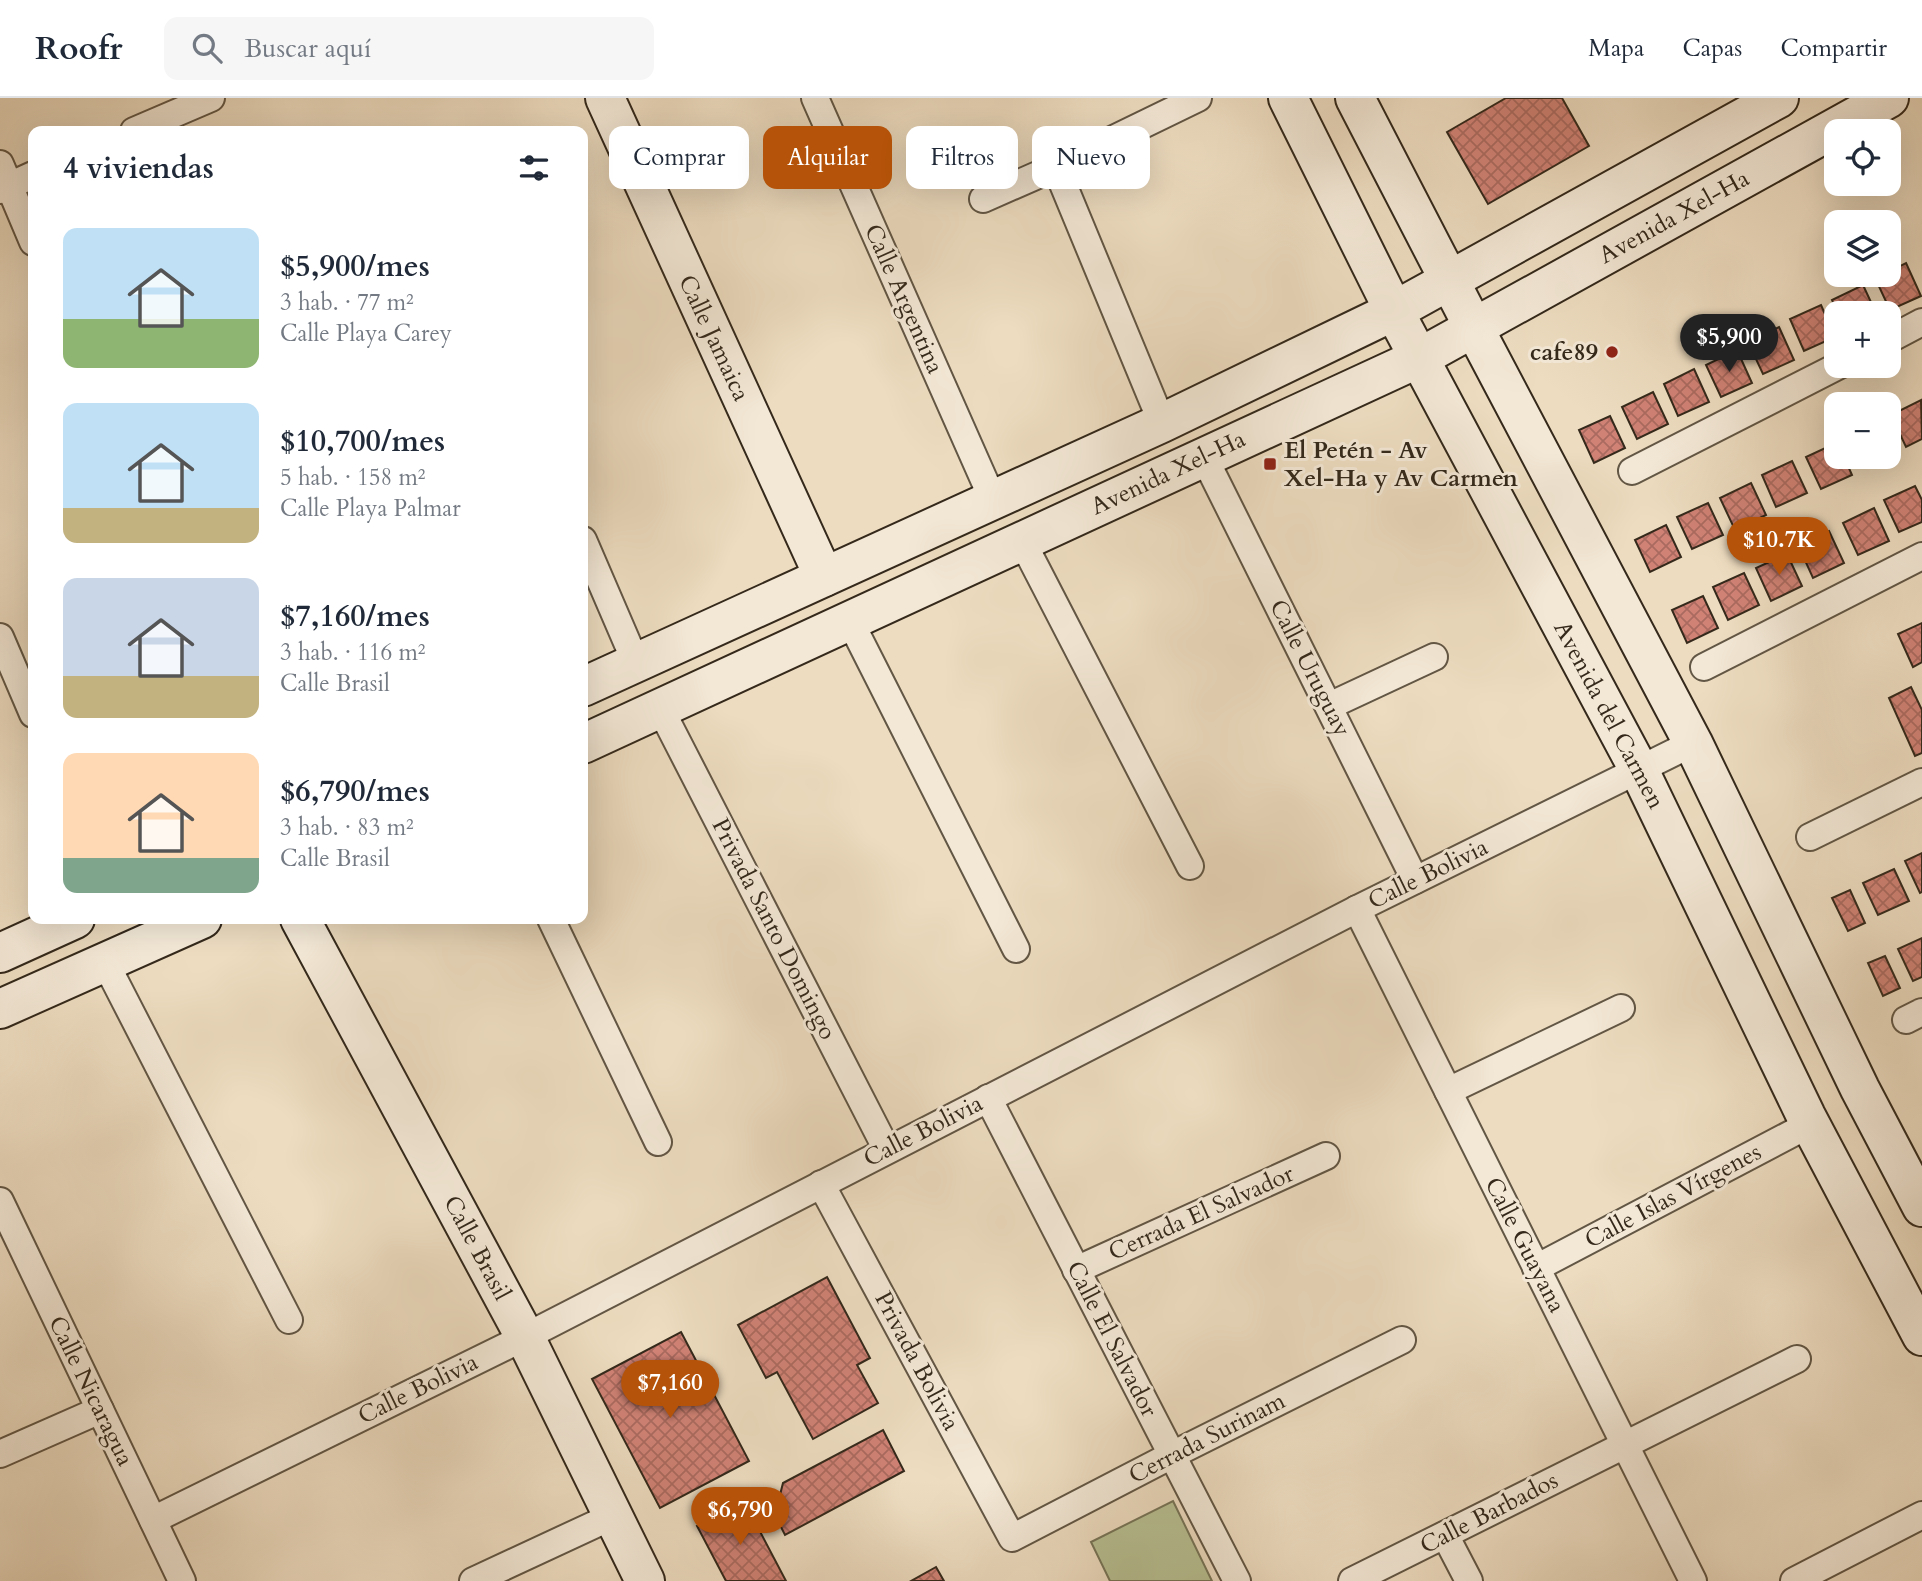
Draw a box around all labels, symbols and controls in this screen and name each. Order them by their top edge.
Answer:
search box [164,17,654,80]
text: Roofr [35,26,122,71]
icon: search [188,29,226,67]
text: Buscar aquí [244,31,371,66]
text: Mapa [1588,32,1644,65]
text: Capas [1682,32,1742,65]
text: Compartir [1780,32,1887,65]
map controls [1824,119,1901,469]
button: locate [1824,119,1901,196]
chip: Comprar [609,126,749,189]
chip: Alquilar [763,126,892,189]
chip: Filtros [906,126,1018,189]
chip: Nuevo [1032,126,1150,189]
text: 4 viviendas [63,148,214,189]
icon: filters [515,149,553,187]
street label: Avenida Xel-Ha [1593,162,1756,272]
button: layers [1824,210,1901,287]
street label: Calle Argentina [856,219,952,380]
text: $5,900/mes [280,246,430,287]
icon: home [119,256,203,340]
street label: Calle Jamaica [670,270,758,407]
text: 3 hab. · 77 m² [280,287,414,318]
button: + [1824,301,1901,378]
pin: $5,900 [1672,314,1786,374]
text: Calle Playa Carey [280,318,452,349]
text: $5,900 [1696,321,1762,352]
place label: cafe89 [1530,336,1598,369]
marker: cafe89 [1604,344,1620,360]
button: − [1824,392,1901,469]
text: $10,700/mes [280,421,445,462]
street label: Avenida Xel-Ha [1085,422,1251,523]
icon: home [119,431,203,515]
place label: El Petén - Av Xel-Ha y Av Carmen [1284,434,1519,495]
marker: El Petén - Av Xel-Ha y Av Carmen [1262,456,1278,472]
text: 5 hab. · 158 m² [280,462,426,493]
text: Calle Playa Palmar [280,493,461,524]
pin: $10.7K [1722,518,1836,577]
text: $10.7K [1743,524,1815,555]
street label: Calle Uruguay [1261,594,1359,742]
text: $7,160/mes [280,596,430,637]
icon: home [119,606,203,690]
street label: Avenida del Carmen [1545,615,1673,815]
text: 3 hab. · 116 m² [280,637,426,668]
text: Calle Brasil [280,668,390,699]
text: $6,790/mes [280,771,430,812]
icon: home [119,781,203,865]
text: 3 hab. · 83 m² [280,812,414,843]
street label: Privada Santo Domingo [704,813,844,1045]
street label: Calle Bolivia [1362,830,1494,917]
text: Calle Brasil [280,843,390,874]
street label: Calle Bolivia [858,1087,989,1175]
street label: Calle Islas Vírgenes [1579,1136,1767,1256]
street label: Cerrada El Salvador [1103,1157,1299,1269]
street label: Calle Guayana [1477,1172,1574,1319]
street label: Calle Brasil [436,1190,518,1306]
street label: Calle El Salvador [1058,1255,1166,1423]
street label: Privada Bolivia [866,1286,968,1437]
street label: Calle Nicaragua [40,1311,142,1472]
street label: Calle Bolivia [352,1345,484,1432]
pin: $7,160 [613,1360,727,1420]
text: $7,160 [637,1367,703,1398]
street label: Cerrada Surinam [1123,1384,1292,1492]
street label: Calle Barbados [1414,1464,1564,1562]
pin: $6,790 [683,1488,797,1547]
text: $6,790 [707,1494,773,1525]

